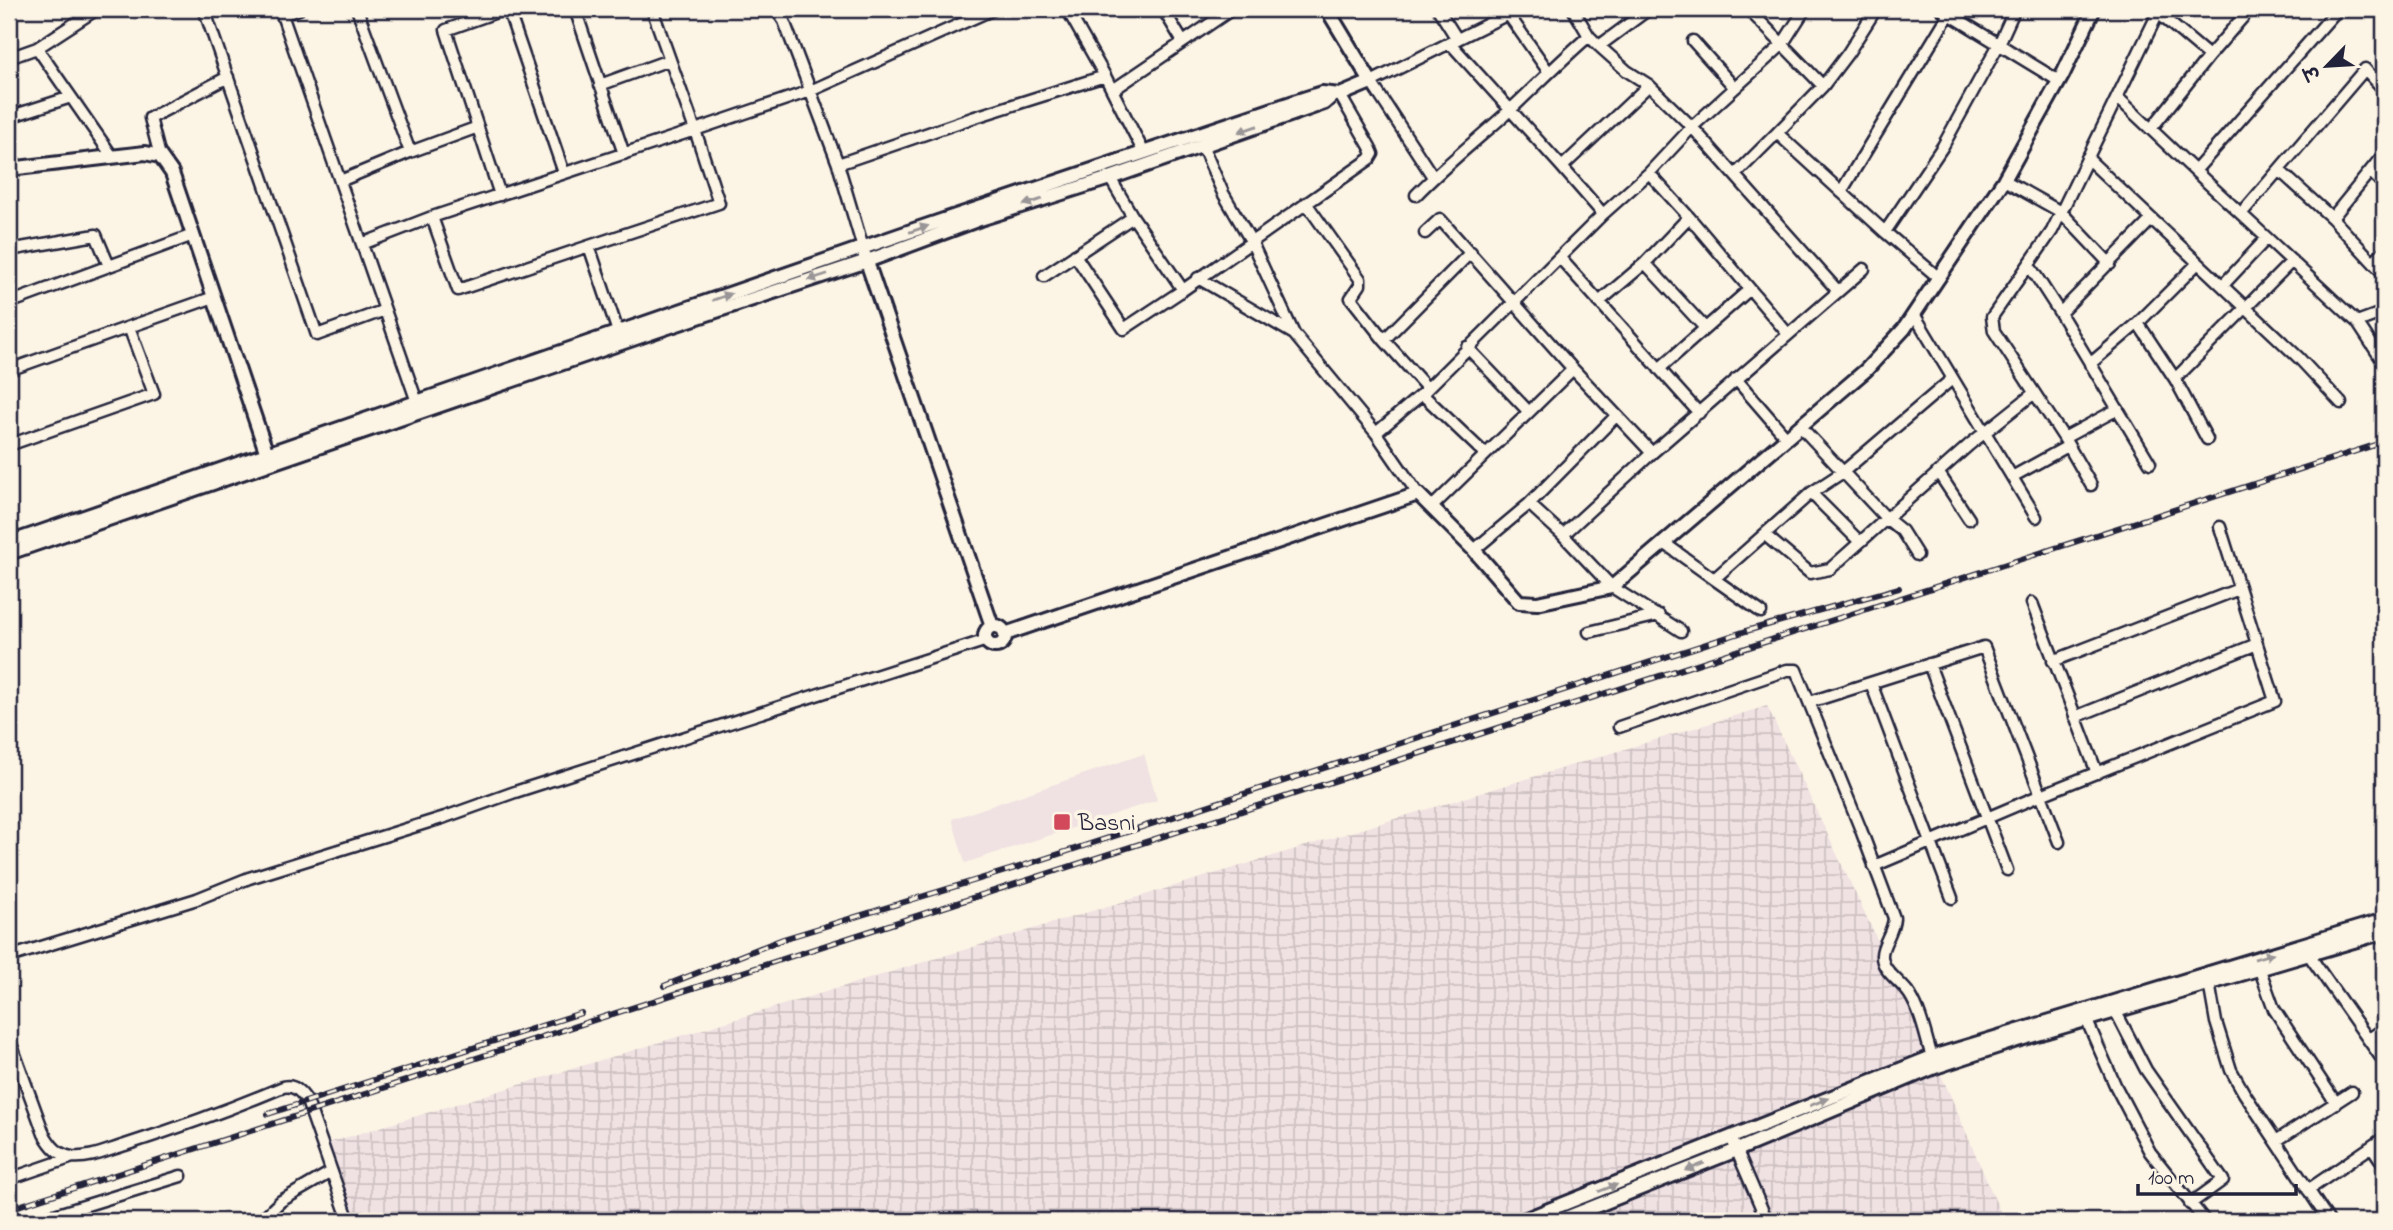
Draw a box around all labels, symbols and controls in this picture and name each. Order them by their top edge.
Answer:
north arrow [2292,32,2362,102]
text: उ [2298,59,2330,85]
one-way arrow [1238,124,1259,135]
one-way arrow [1022,198,1043,208]
one-way arrow [909,223,930,233]
one-way arrow [807,272,828,283]
one-way arrow [711,291,732,302]
place label: Basni [1077,807,1135,842]
marker: Basni [1052,812,1072,832]
one-way arrow [2254,951,2275,961]
one-way arrow [1808,1096,1829,1107]
scale bar [2138,1153,2295,1197]
one-way arrow [1685,1161,1706,1172]
text: 100 m [2148,1164,2194,1194]
one-way arrow [1598,1182,1619,1193]

